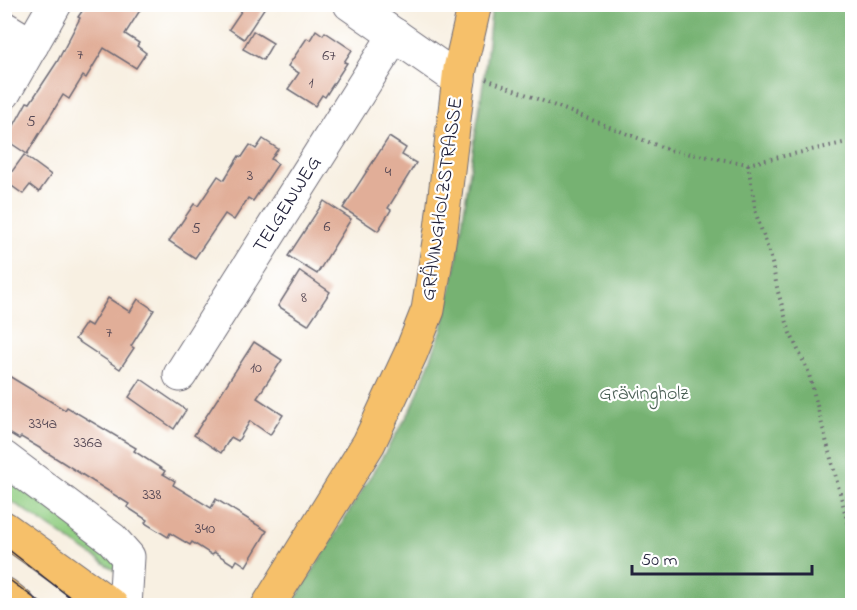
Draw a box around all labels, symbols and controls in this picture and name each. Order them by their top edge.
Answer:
house number: 7 [77,43,84,67]
house number: 67 [322,44,336,68]
house number: 1 [308,71,314,95]
street label: GRÄVINGHOLZSTRASSE [414,95,472,303]
house number: 5 [26,110,36,134]
street label: TELGENWEG [247,151,329,259]
house number: 4 [385,160,392,184]
house number: 3 [247,164,253,188]
house number: 6 [323,215,331,239]
house number: 5 [191,217,201,241]
house number: 8 [301,286,307,310]
house number: 7 [106,321,113,345]
house number: 10 [250,356,262,380]
park label: Grävingholz [599,380,689,410]
house number: 334a [29,412,57,436]
house number: 336a [74,431,102,455]
house number: 338 [142,483,162,507]
house number: 340 [195,517,215,541]
scale bar [632,538,812,576]
text: 50 m [641,548,678,574]

